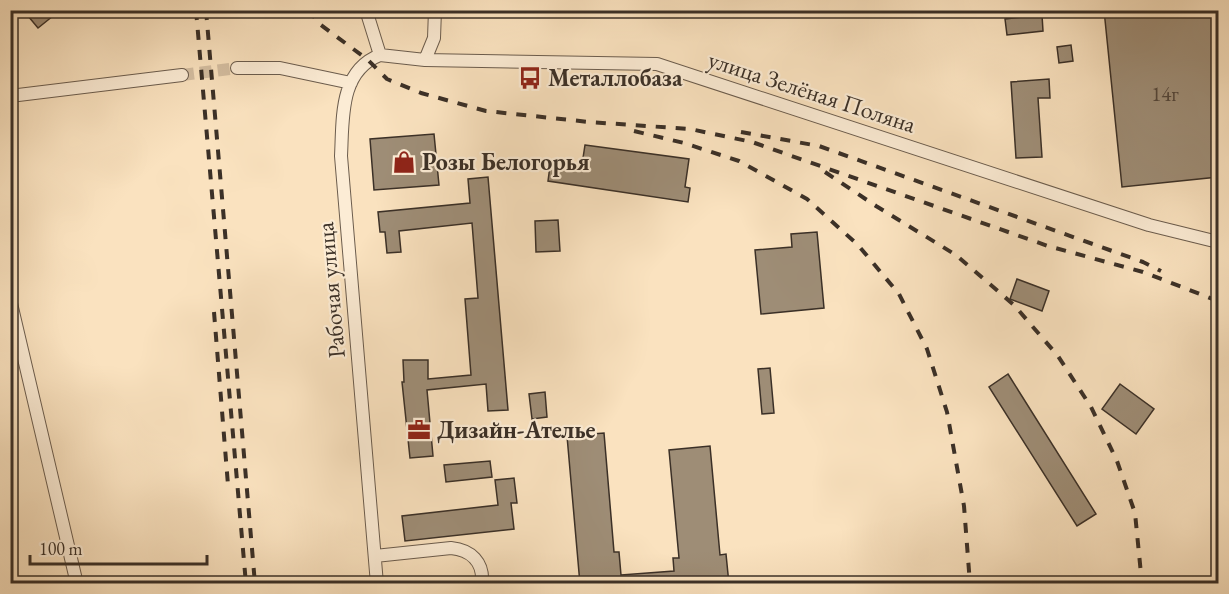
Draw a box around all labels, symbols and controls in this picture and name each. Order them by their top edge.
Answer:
street label: улица Зелёная Поляна [704,43,920,140]
place label: Металлобаза [548,62,683,93]
bus stop icon: Металлобаза [517,65,543,91]
house number: 14г [1151,80,1179,107]
place label: Розы Белогорья [422,146,590,177]
shop icon: Розы Белогорья [391,149,417,175]
street label: Рабочая улица [309,220,352,359]
place label: Дизайн-Ателье [437,414,596,445]
office icon: Дизайн-Ателье [406,417,432,443]
scale bar [30,528,207,566]
text: 100 m [39,537,83,560]

